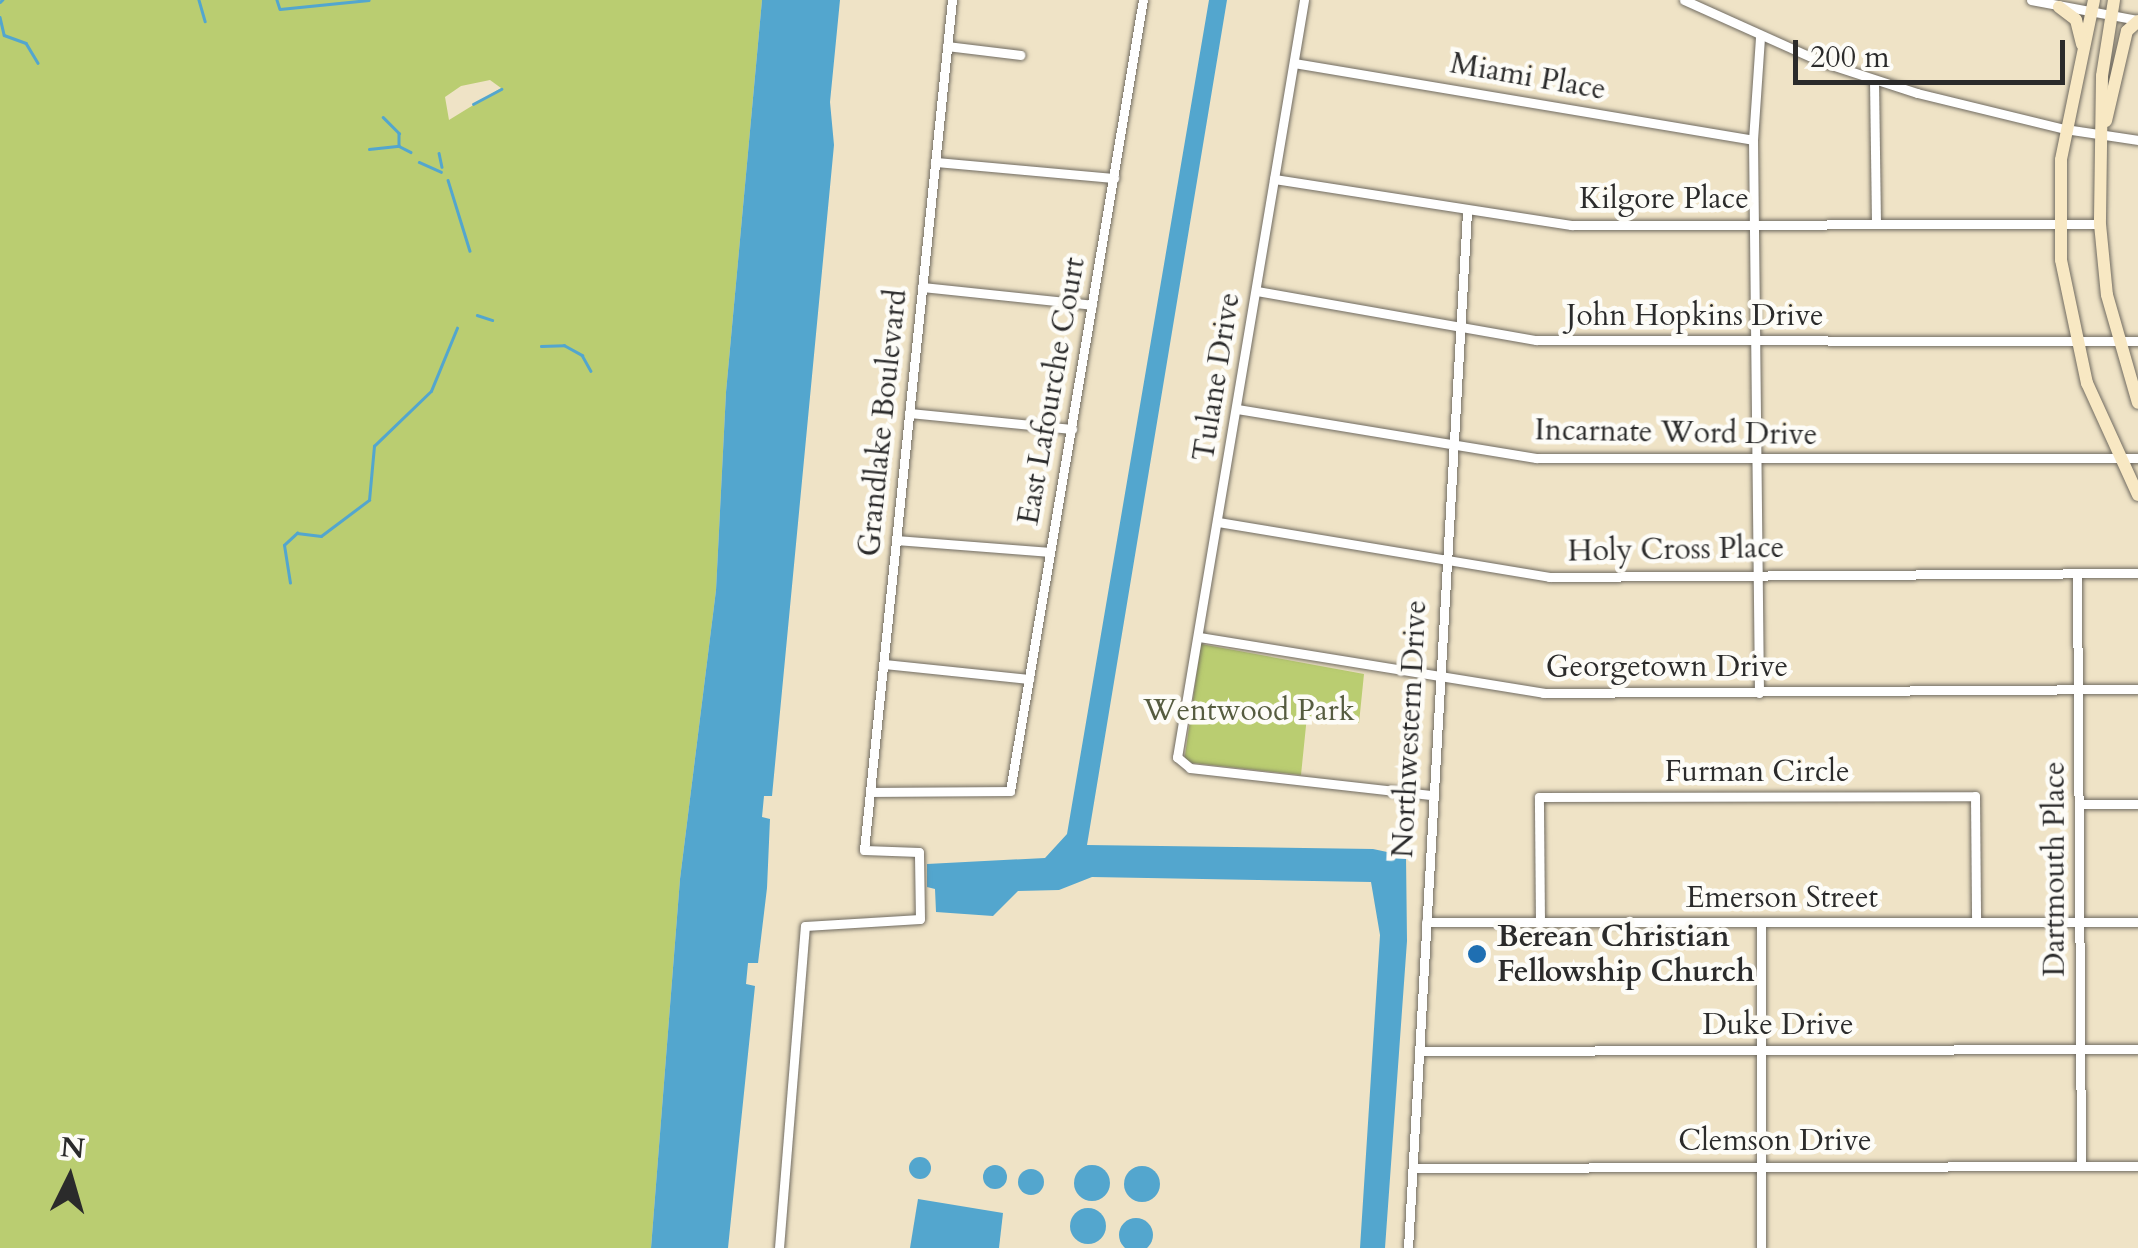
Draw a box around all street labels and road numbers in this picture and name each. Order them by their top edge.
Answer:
street label: Miami Place [1447,46,1609,108]
street label: Kilgore Place [1579,181,1749,217]
street label: East Lafourche Court [1011,255,1093,527]
street label: Grandlake Boulevard [851,288,915,558]
street label: Tulane Drive [1186,290,1248,464]
street label: John Hopkins Drive [1566,298,1824,334]
street label: Incarnate Word Drive [1534,413,1818,453]
street label: Holy Cross Place [1567,530,1785,570]
street label: Northwestern Drive [1385,599,1435,859]
street label: Georgetown Drive [1546,649,1788,685]
street label: Furman Circle [1664,754,1850,790]
street label: Dartmouth Place [2037,761,2073,977]
street label: Emerson Street [1686,880,1878,916]
street label: Duke Drive [1702,1007,1854,1043]
street label: Clemson Drive [1678,1123,1872,1159]

